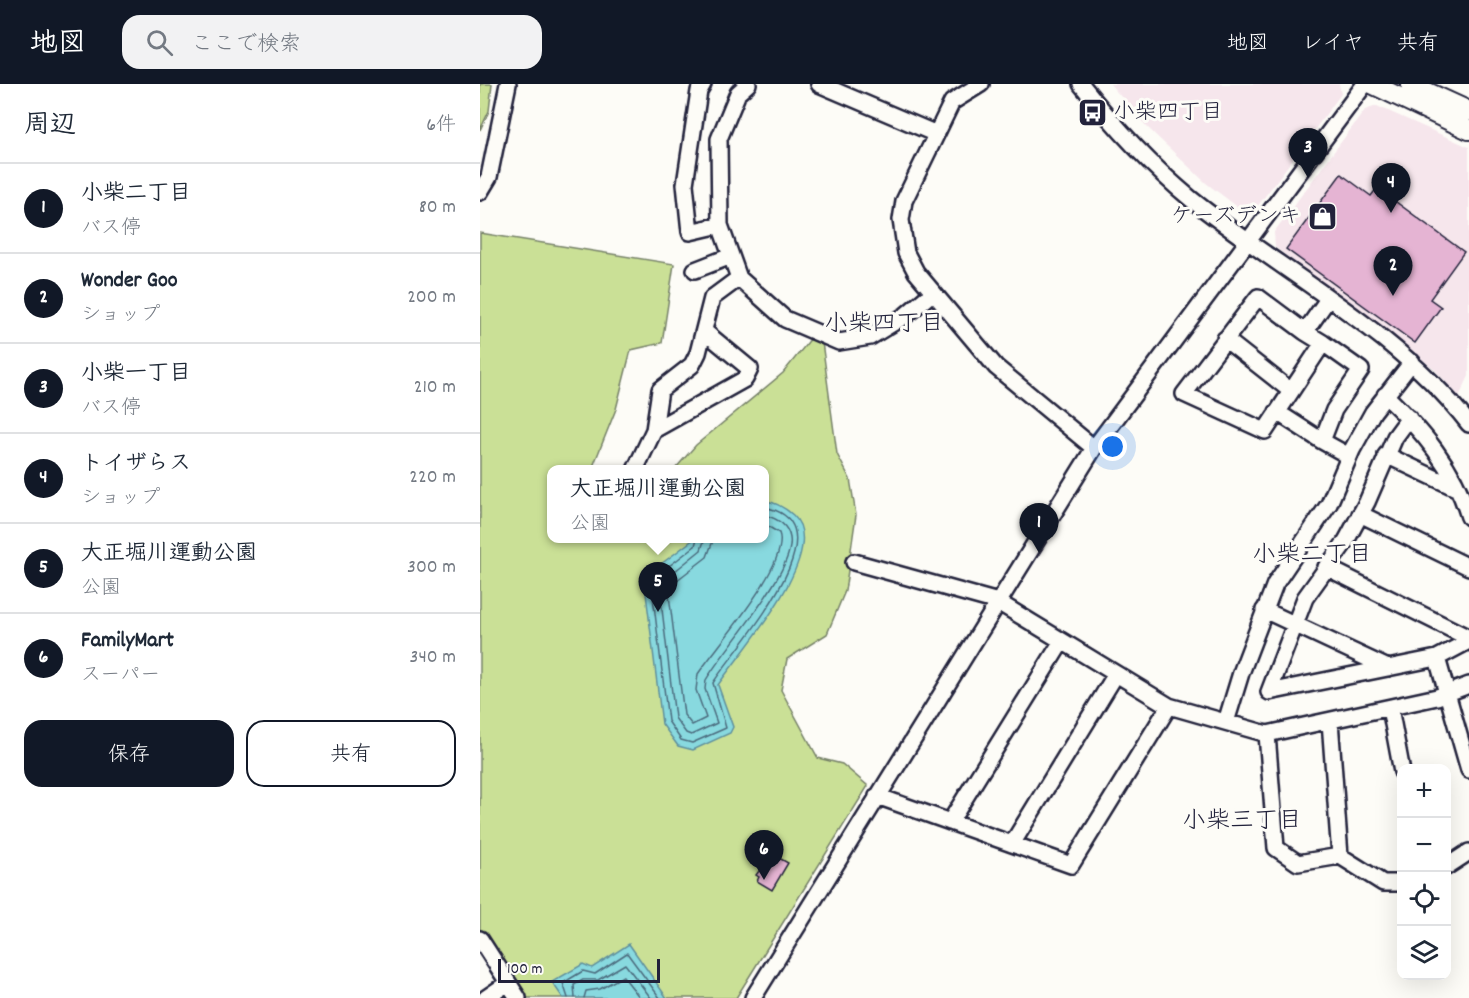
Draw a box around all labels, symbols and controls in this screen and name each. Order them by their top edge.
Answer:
search box [122,15,542,69]
text: 地図 [30,26,86,66]
icon: search [143,26,176,59]
text: ここで検索 [191,30,301,61]
text: 地図 [1227,30,1269,60]
text: レイヤ [1302,30,1364,60]
text: 共有 [1397,30,1439,60]
bus stop icon: 小柴四丁目 [1076,97,1108,129]
place label: 小柴四丁目 [1113,98,1223,129]
text: 周辺 [24,108,76,145]
text: 6件 [426,112,456,140]
pin: 3 [1288,128,1328,178]
pin: 4 [1372,164,1410,213]
text: 小柴二丁目 [81,179,191,210]
text: 1 [41,194,46,222]
text: 80 m [419,194,456,222]
shop icon: ケーズデンキ [1306,201,1338,233]
place label: ケーズデンキ [1171,202,1301,233]
text: バス停 [81,215,141,243]
pin: 2 [1374,246,1412,296]
text: Wonder Goo [81,266,177,297]
text: 2 [39,284,48,312]
text: 200 m [407,284,456,312]
text: ショップ [81,302,160,330]
district label: 小柴四丁目 [824,308,944,342]
text: 小柴一丁目 [81,359,191,390]
text: 3 [39,374,48,402]
text: 210 m [414,374,456,402]
text: バス停 [81,395,141,423]
your location [1098,432,1127,461]
text: トイザらス [81,449,191,480]
text: 4 [39,464,48,492]
text: 220 m [409,464,456,492]
popup [547,465,769,543]
text: 大正堀川運動公園 [570,475,746,506]
text: ショップ [81,485,160,513]
pin: 1 [1020,504,1058,553]
text: 公園 [570,511,610,539]
text: 大正堀川運動公園 [81,539,257,570]
district label: 小柴二丁目 [1252,539,1372,573]
text: 5 [39,554,48,582]
text: 300 m [407,554,456,582]
pin: 5 [638,562,678,612]
text: 公園 [81,575,121,603]
text: FamilyMart [81,626,174,657]
text: 6 [39,644,48,672]
text: 340 m [410,644,456,672]
text: スーパー [81,662,160,690]
button: 保存 [24,720,234,787]
button: 共有 [246,720,456,787]
map controls [1397,764,1451,980]
button: + [1397,764,1451,818]
district label: 小柴三丁目 [1182,805,1302,839]
button: − [1397,818,1451,872]
pin: 6 [744,830,784,880]
button: locate [1397,872,1451,926]
button: layers [1397,926,1451,980]
scale bar [498,956,660,984]
text: 100 m [507,958,543,981]

